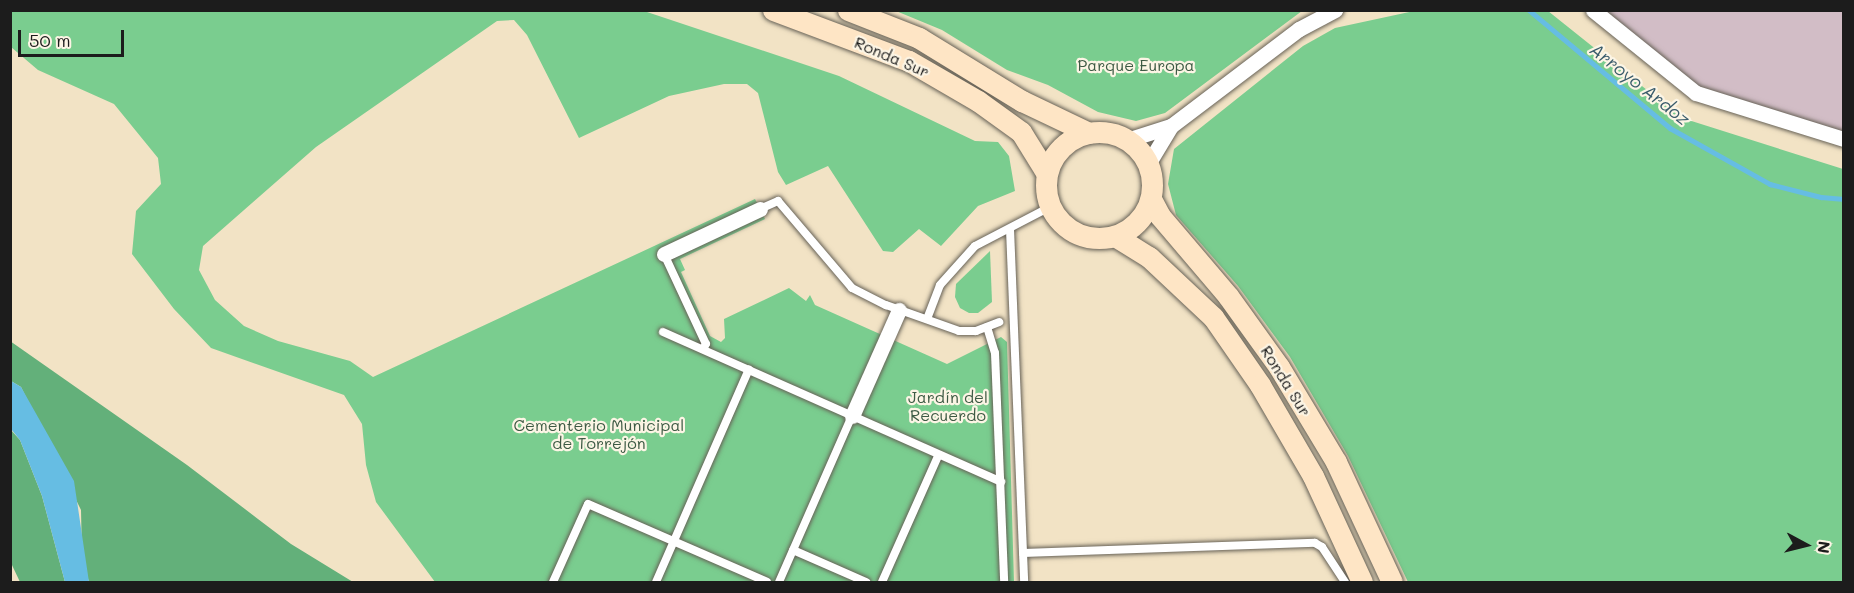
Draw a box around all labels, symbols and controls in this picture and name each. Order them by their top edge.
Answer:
scale bar [21,18,128,56]
text: 50 m [29,28,71,52]
street label: Ronda Sur [852,33,932,81]
water label: Arroyo Ardoz [1586,38,1694,130]
park label: Parque Europa [1077,55,1195,75]
street label: Ronda Sur [1257,342,1315,420]
park label: Jardín del Recuerdo [908,387,988,425]
park label: Cementerio Municipal de Torrejón [514,415,684,453]
north arrow [1776,515,1836,575]
text: N [1813,540,1836,555]

